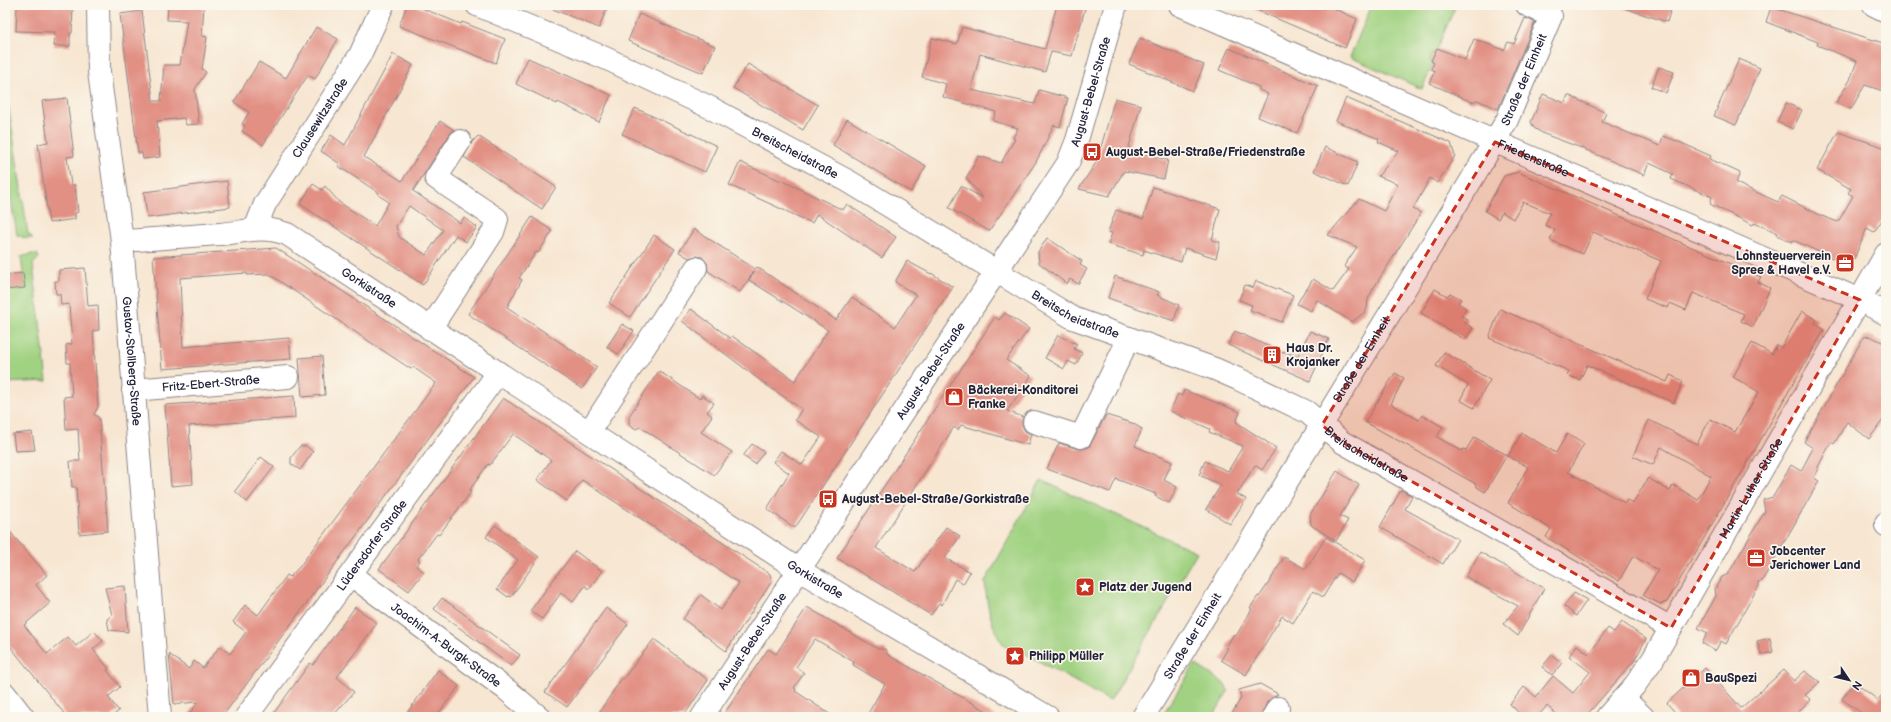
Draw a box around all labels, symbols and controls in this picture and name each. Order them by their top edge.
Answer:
street label: Straße der Einheit [1498,31,1550,128]
street label: August-Bebel-Straße [1068,35,1114,149]
street label: Clausewitzstraße [289,75,351,161]
street label: Breitscheidstraße [749,124,841,182]
street label: Friedenstraße [1495,136,1571,180]
bus stop icon: August-Bebel-Straße/Friedenstraße [1081,141,1103,163]
place label: August-Bebel-Straße/Friedenstraße [1105,145,1305,160]
place label: Lohnsteuerverein Spree & Havel e.V. [1731,249,1831,278]
office icon: Lohnsteuerverein Spree & Havel e.V. [1834,252,1856,274]
street label: Gorkistraße [338,264,399,311]
street label: Breitscheidstraße [1029,287,1121,341]
street label: Gustav-Stollberg-Straße [119,296,144,426]
street label: Straße der Einheit [1330,313,1394,405]
street label: August-Bebel-Straße [893,319,968,422]
place label: Haus Dr. Krojanker [1286,341,1340,370]
building icon: Haus Dr. Krojanker [1261,344,1283,366]
street label: Fritz-Ebert-Straße [161,372,260,395]
place label: Bäckerei-Konditorei Franke [968,383,1078,412]
shop icon: Bäckerei-Konditorei Franke [943,386,965,408]
street label: Breitscheidstraße [1321,423,1411,485]
street label: Martin-Luther-Straße [1716,435,1786,542]
bus stop icon: August-Bebel-Straße/Gorkistraße [817,488,839,510]
place label: August-Bebel-Straße/Gorkistraße [841,492,1029,507]
street label: Lüdersdorfer Straße [333,497,410,594]
place label: Jobcenter Jerichower Land [1770,544,1861,573]
office icon: Jobcenter Jerichower Land [1745,547,1767,569]
street label: Gorkistraße [784,557,846,602]
place icon: Platz der Jugend [1074,576,1096,598]
place label: Platz der Jugend [1099,580,1192,595]
street label: August-Bebel-Straße [715,590,790,693]
street label: Straße der Einheit [1161,590,1225,682]
street label: Joachim-A-Burgk-Straße [388,599,504,691]
place icon: Philipp Müller [1004,645,1026,667]
place label: Philipp Müller [1029,649,1104,664]
north arrow [1829,660,1869,700]
shop icon: BauSpezi [1680,667,1702,689]
place label: BauSpezi [1705,671,1757,686]
text: N [1849,678,1864,693]

